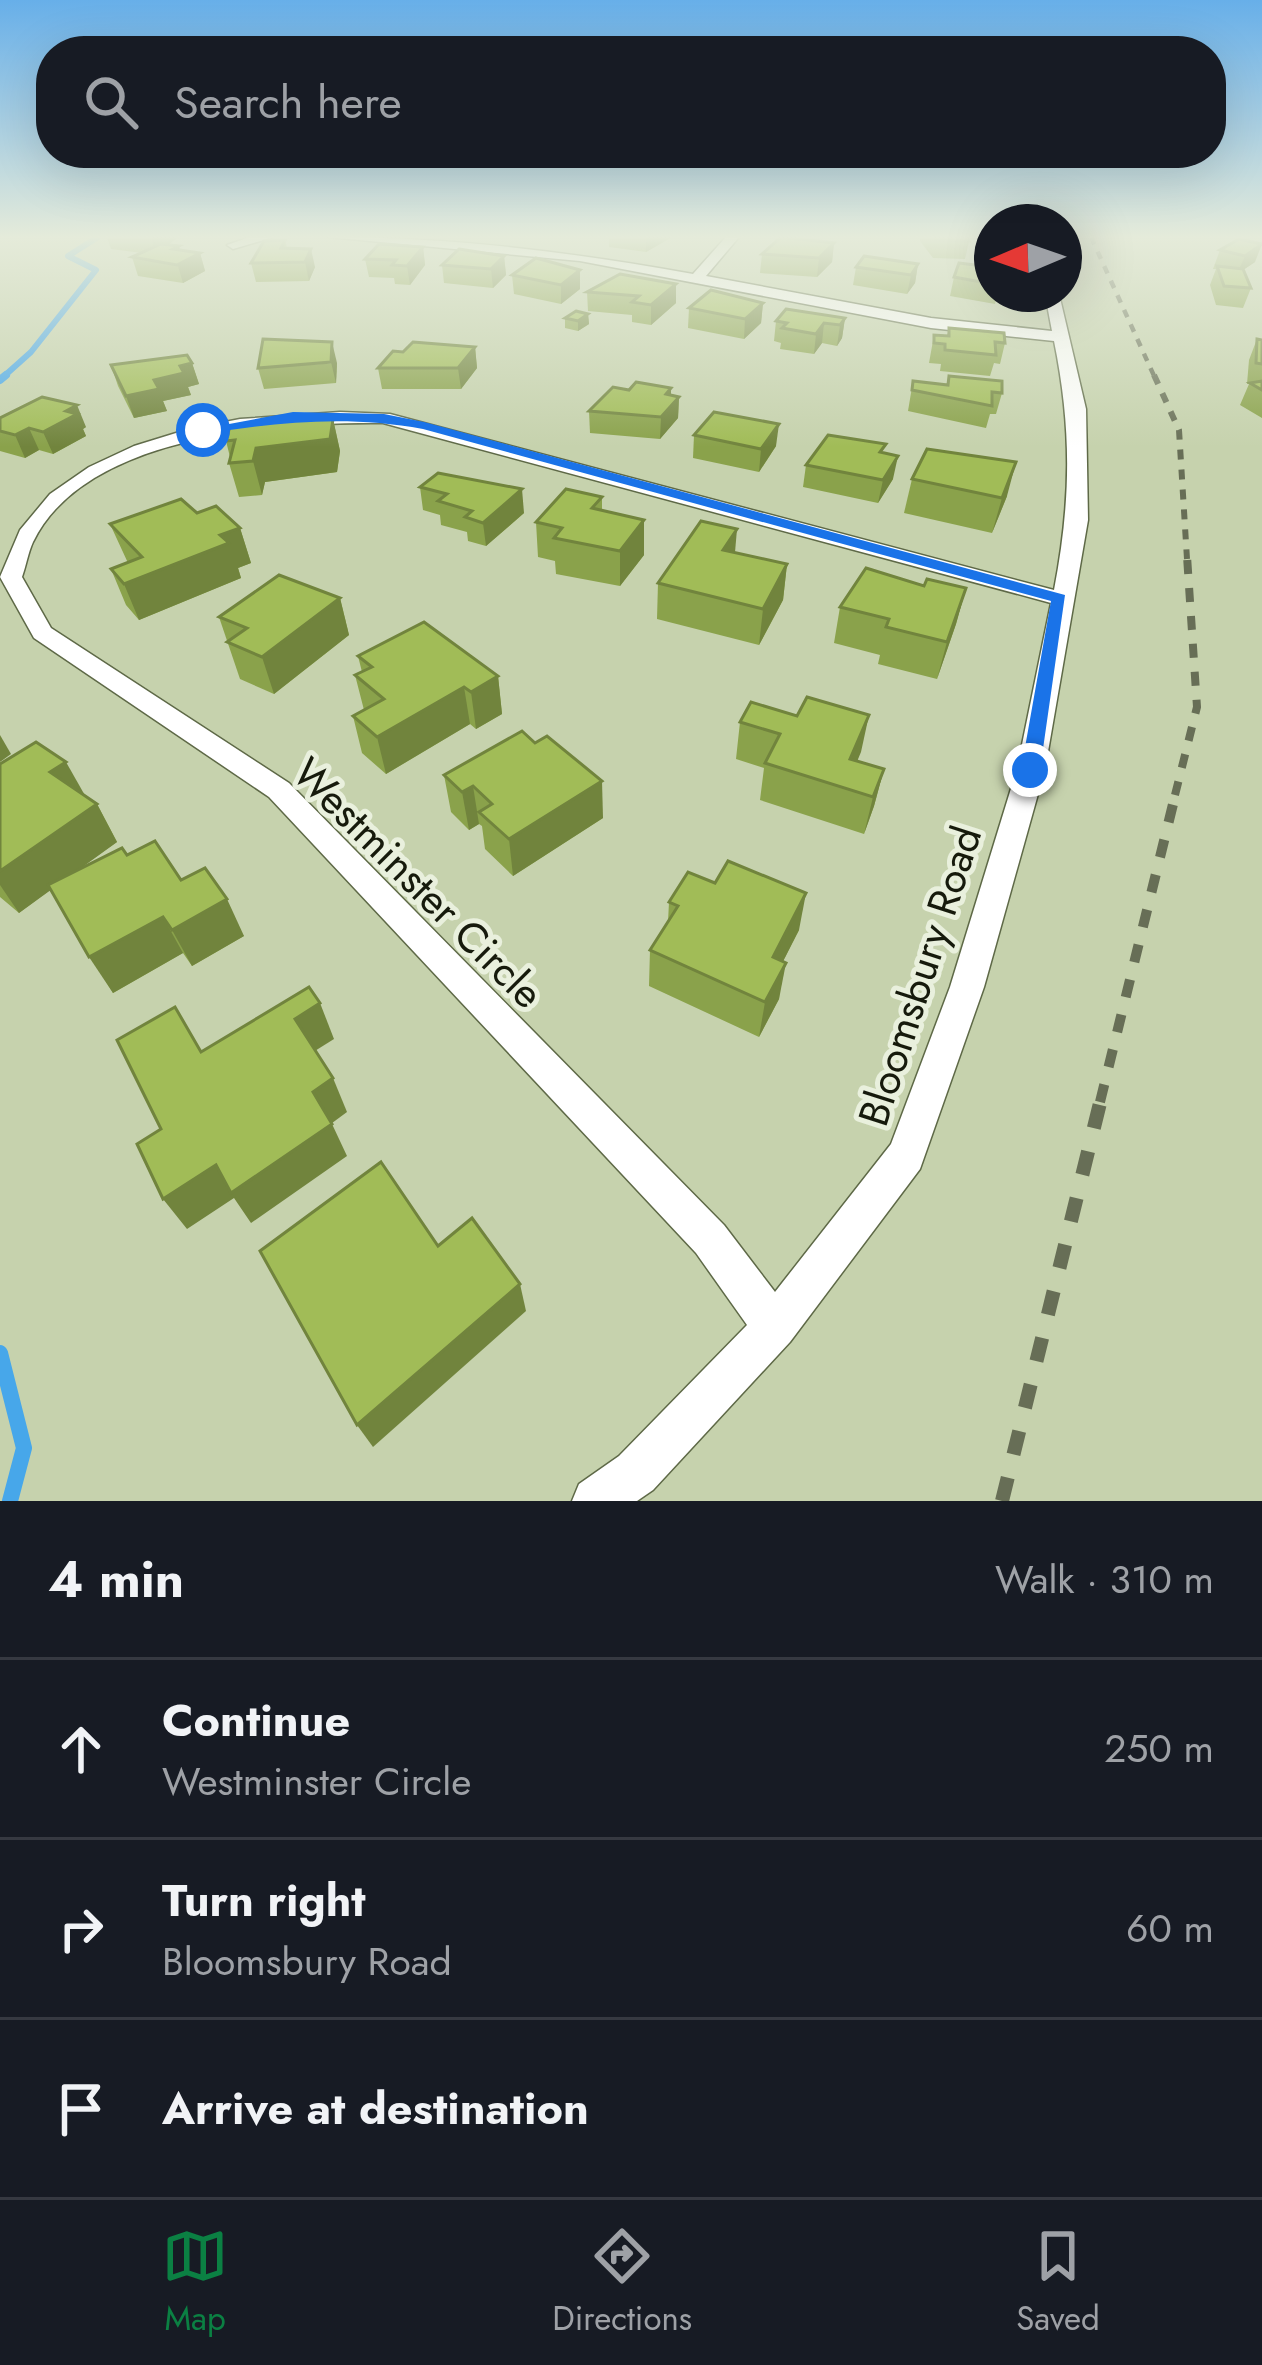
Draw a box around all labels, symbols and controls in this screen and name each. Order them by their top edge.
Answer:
search box [36,36,1226,168]
icon: search [78,69,144,135]
text: Search here [174,70,402,135]
north arrow [974,204,1082,312]
route start [176,403,230,457]
route end [1003,743,1057,797]
street label: Westminster Circle [279,744,557,1022]
street label: Bloomsbury Road [843,818,997,1134]
text: 4 min [48,1542,184,1616]
text: Walk · 310 m [995,1551,1214,1608]
text: Continue [162,1688,350,1753]
icon: ahead [48,1716,114,1782]
text: 250 m [1104,1720,1214,1777]
text: Westminster Circle [162,1753,471,1810]
text: Turn right [162,1868,366,1933]
icon: right [48,1896,114,1962]
text: 60 m [1126,1900,1214,1957]
text: Bloomsbury Road [162,1933,452,1990]
icon: arrive [48,2076,114,2142]
text: Arrive at destination [162,2076,589,2141]
tab: Map [162,2223,228,2342]
tab: Directions [552,2223,692,2342]
tab: Saved [1016,2223,1100,2342]

